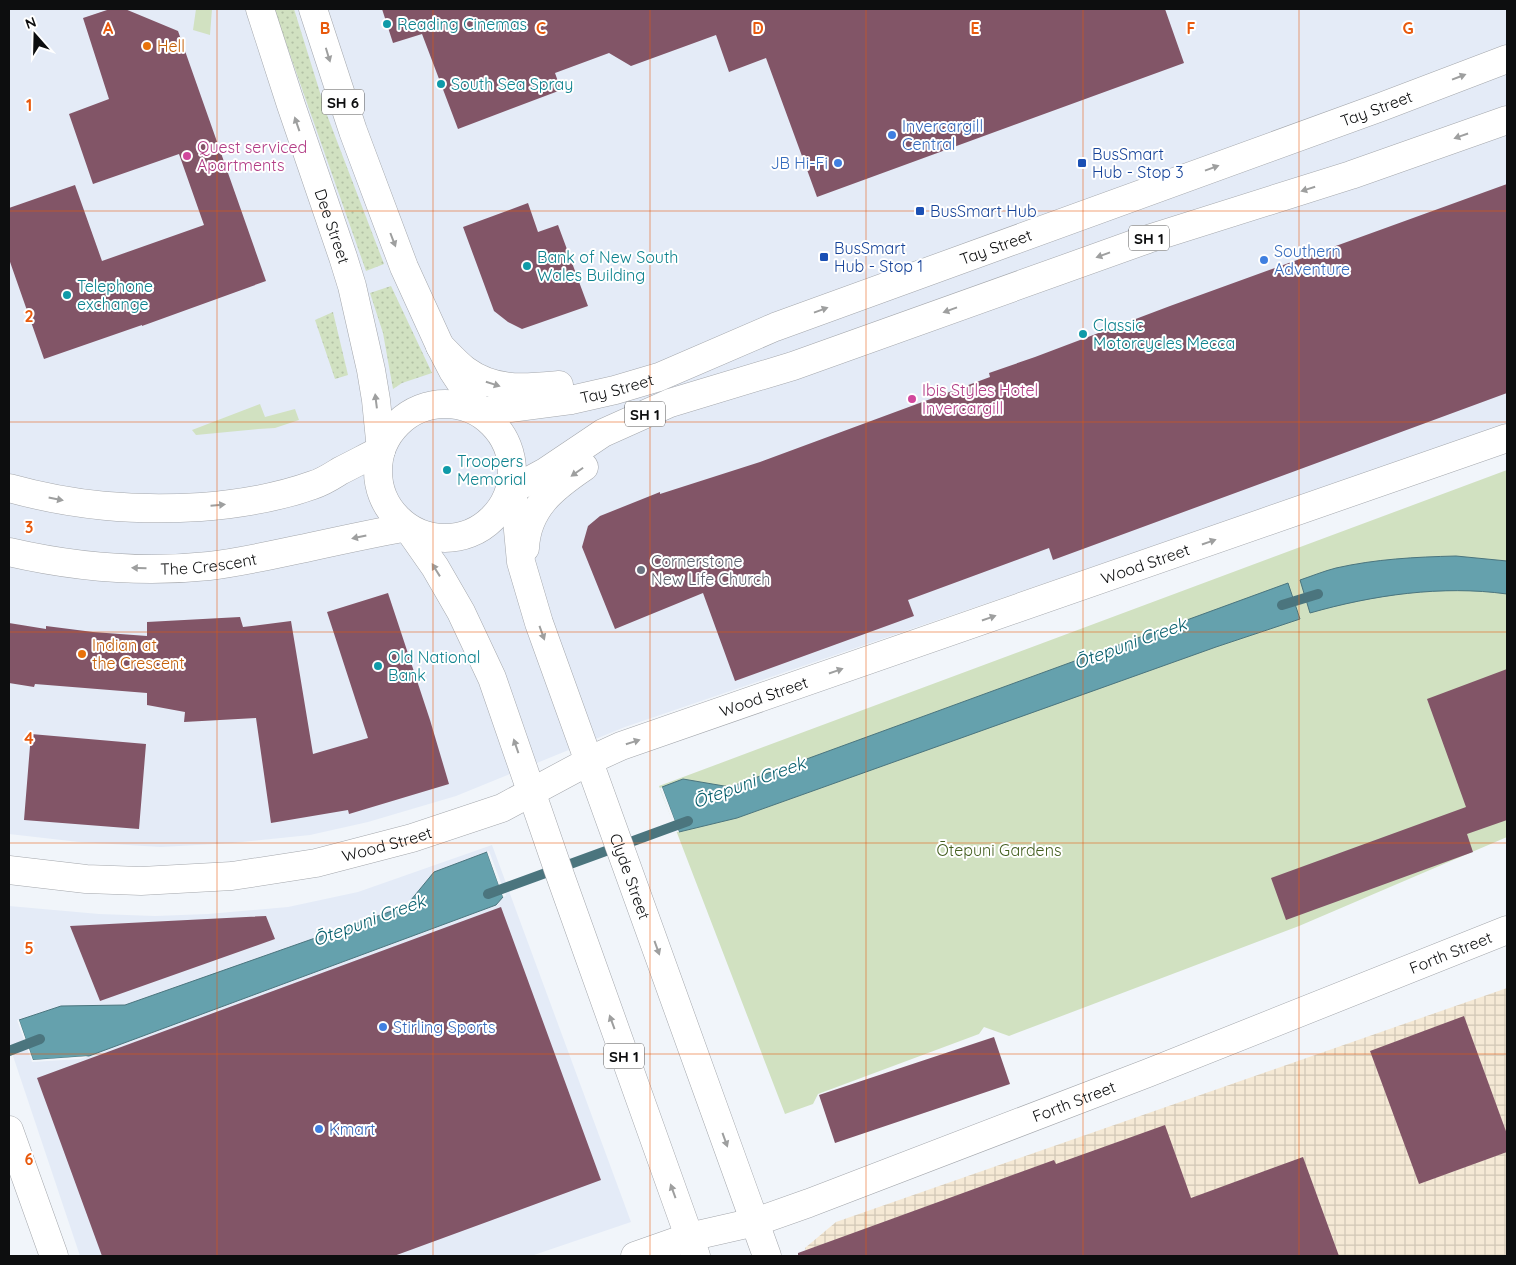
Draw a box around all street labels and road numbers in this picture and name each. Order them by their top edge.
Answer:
street label: Tay Street [1338,86,1415,131]
road number: SH 6 [322,90,364,114]
street label: Dee Street [310,186,354,266]
street label: Tay Street [957,225,1034,269]
road number: SH 1 [1129,226,1169,250]
street label: Tay Street [578,369,656,408]
road number: SH 1 [625,402,665,426]
street label: Wood Street [1098,539,1192,588]
street label: The Crescent [160,548,258,579]
street label: Wood Street [717,672,811,721]
street label: Wood Street [340,822,434,866]
street label: Clyde Street [606,831,655,922]
street label: Forth Street [1406,927,1495,978]
road number: SH 1 [604,1044,644,1068]
street label: Forth Street [1030,1076,1118,1126]

